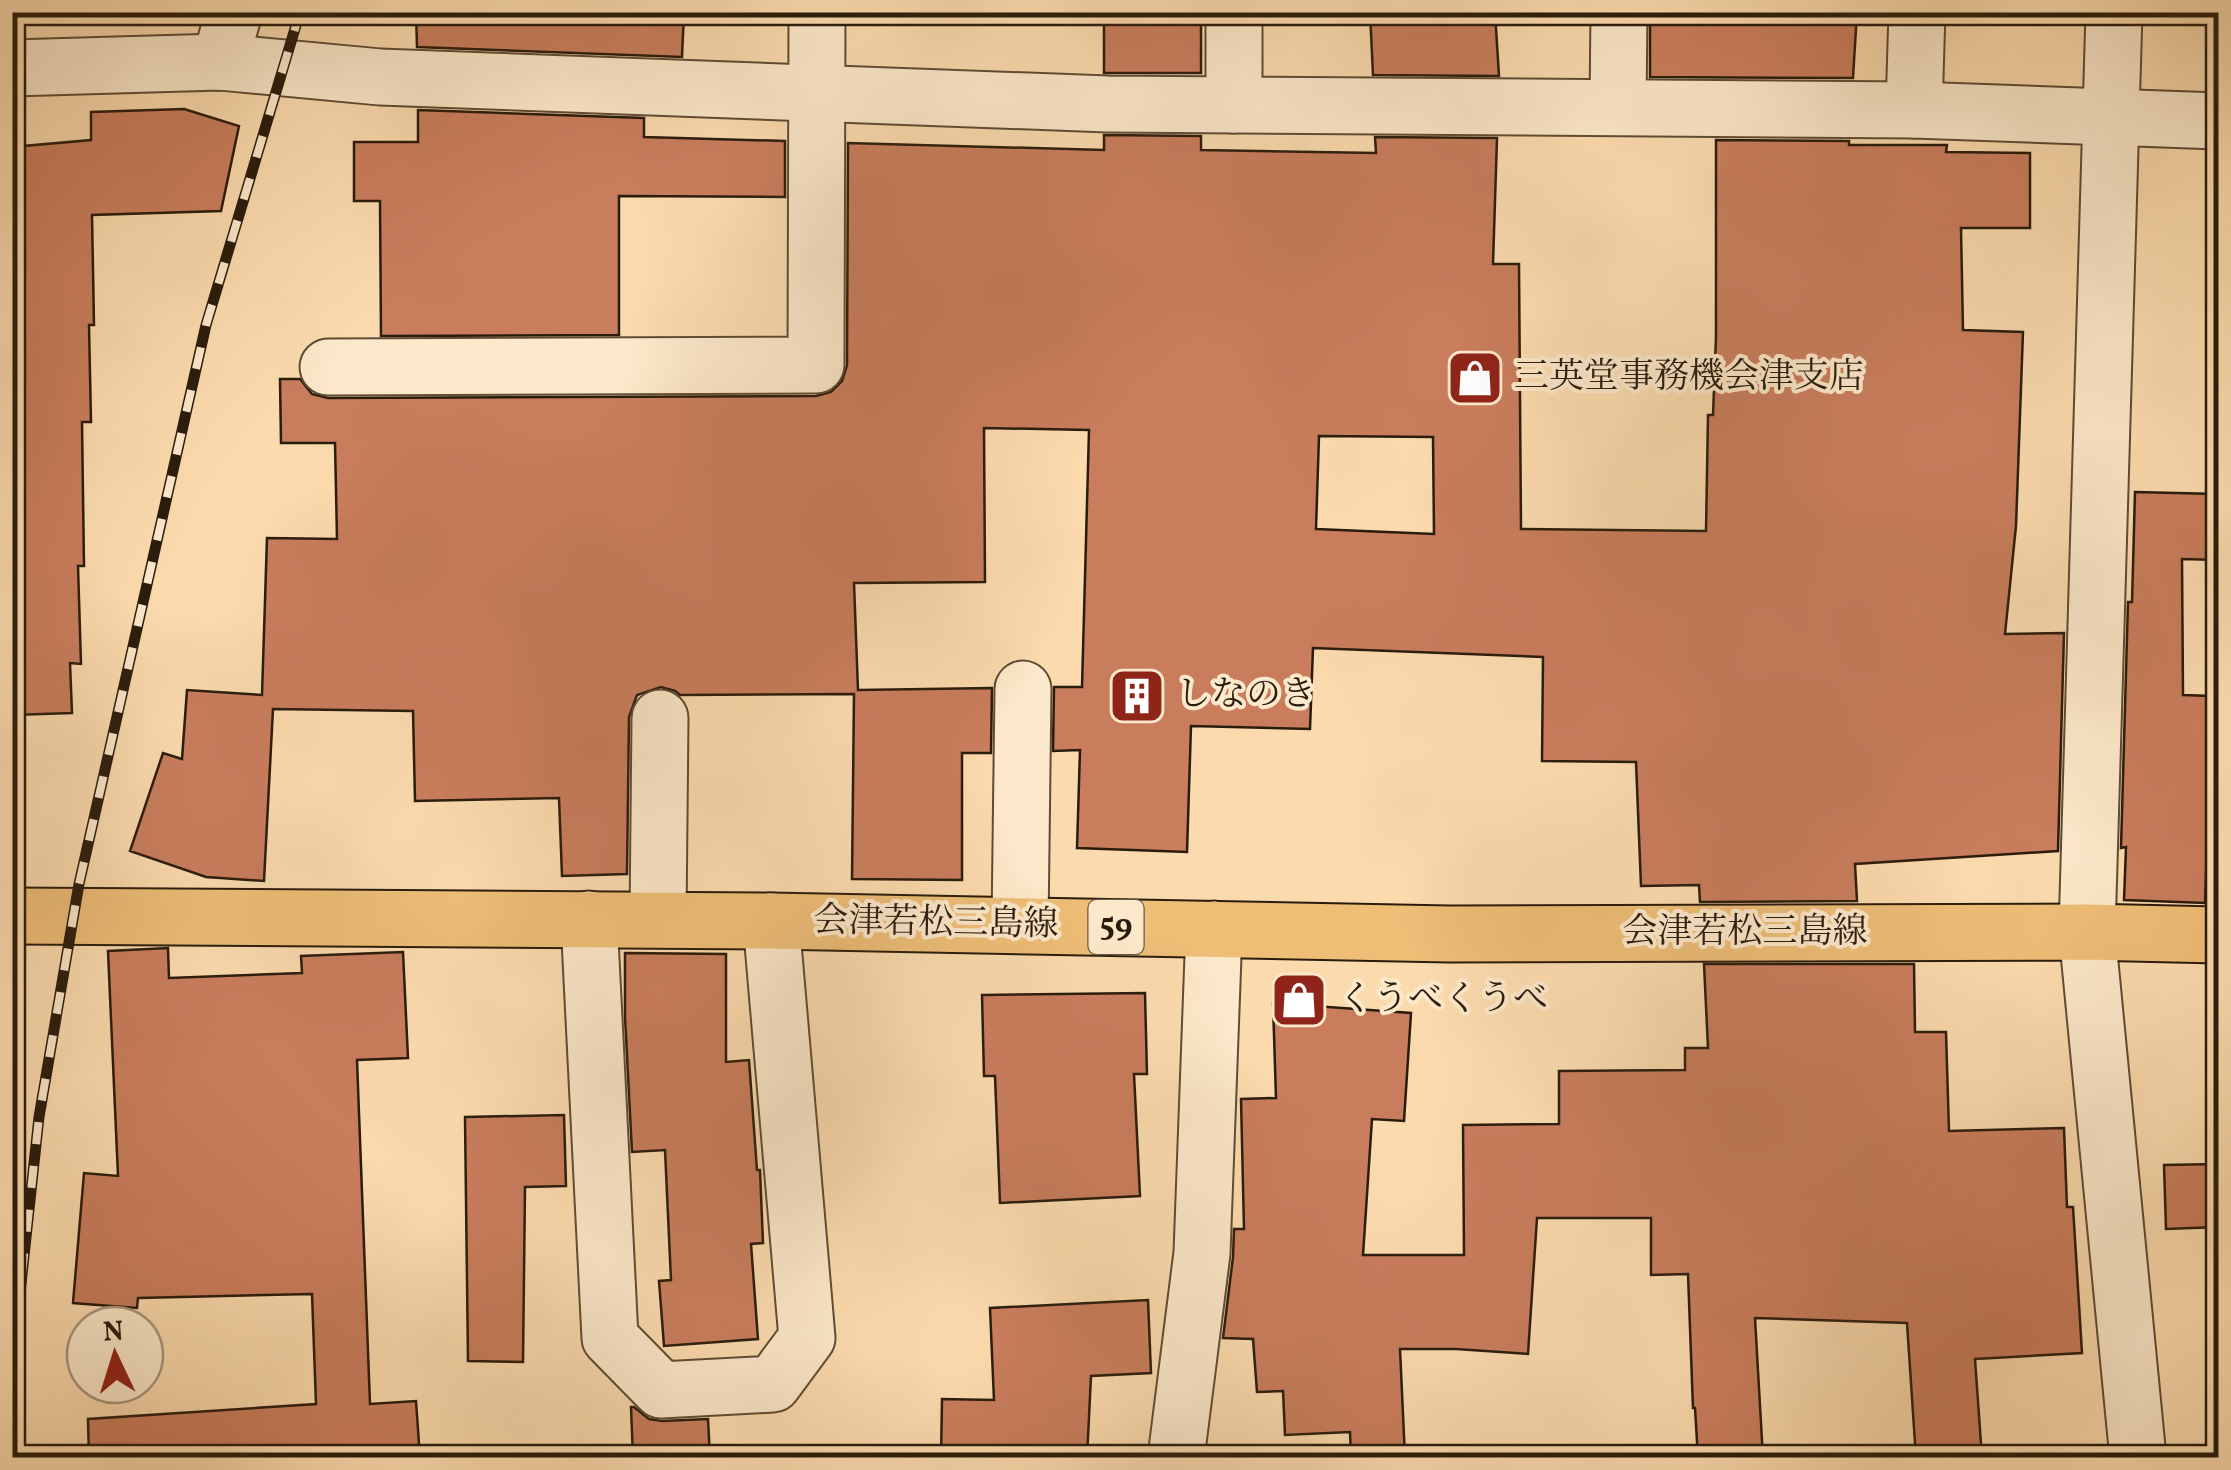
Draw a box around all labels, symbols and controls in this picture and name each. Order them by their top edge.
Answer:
shop icon: 三英堂事務機会津支店 [1445,348,1505,408]
place label: 三英堂事務機会津支店 [1514,354,1864,402]
building icon: しなのき [1107,666,1167,726]
place label: しなのき [1176,672,1316,720]
street label: 会津若松三島線 [813,898,1059,950]
road number: 59 [1088,900,1144,954]
street label: 会津若松三島線 [1622,909,1868,957]
shop icon: くうべくうべ [1269,970,1329,1030]
place label: くうべくうべ [1338,976,1548,1024]
north arrow [65,1305,165,1405]
text: N [102,1312,125,1353]

